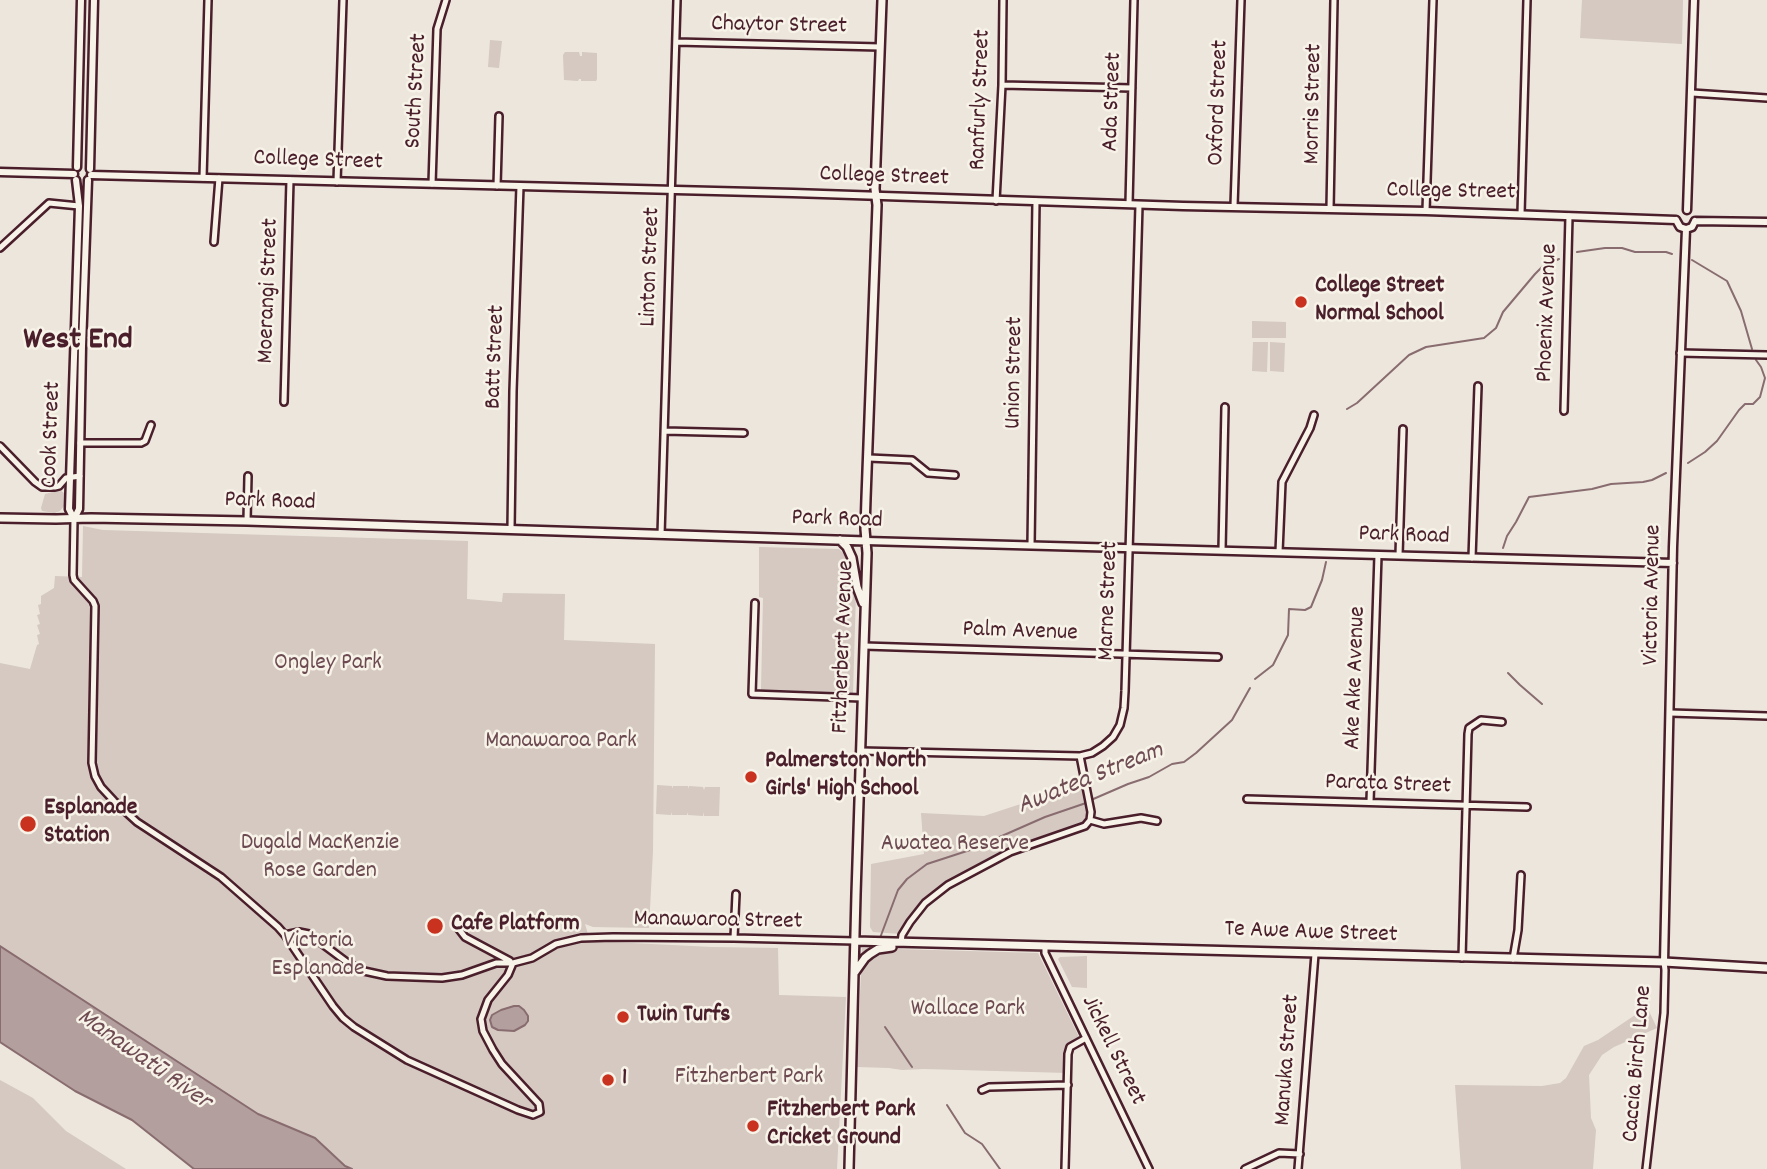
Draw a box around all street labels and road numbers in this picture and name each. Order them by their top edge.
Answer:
street label: Chaytor Street [711,11,847,43]
street label: Ranfurly Street [965,29,999,171]
street label: South Street [401,33,435,149]
street label: Oxford Street [1203,40,1237,166]
street label: Morris Street [1300,43,1330,165]
street label: Ada Street [1098,52,1130,152]
street label: College Street [253,145,383,179]
street label: College Street [819,161,949,195]
street label: College Street [1386,177,1516,209]
street label: Linton Street [636,207,668,327]
street label: Moerangi Street [253,218,287,364]
street label: Phoenix Avenue [1532,243,1566,383]
street label: Batt Street [481,304,513,410]
street label: Union Street [1001,316,1031,430]
street label: Cook Street [37,381,69,489]
street label: Park Road [224,487,316,519]
street label: Park Road [791,505,883,537]
street label: Park Road [1358,521,1450,553]
street label: Victoria Avenue [1638,524,1670,666]
street label: Marne Street [1094,541,1126,661]
street label: Fitzherbert Avenue [828,560,862,734]
street label: Ake Ake Avenue [1340,606,1374,750]
street label: Palm Avenue [962,617,1078,649]
street label: Parata Street [1324,769,1452,803]
street label: Manawaroa Street [633,906,803,938]
street label: Te Awe Awe Street [1224,917,1398,951]
street label: Caccia Birch Lane [1618,985,1660,1143]
street label: Jickell Street [1073,991,1151,1111]
street label: Manuka Street [1270,993,1308,1127]

